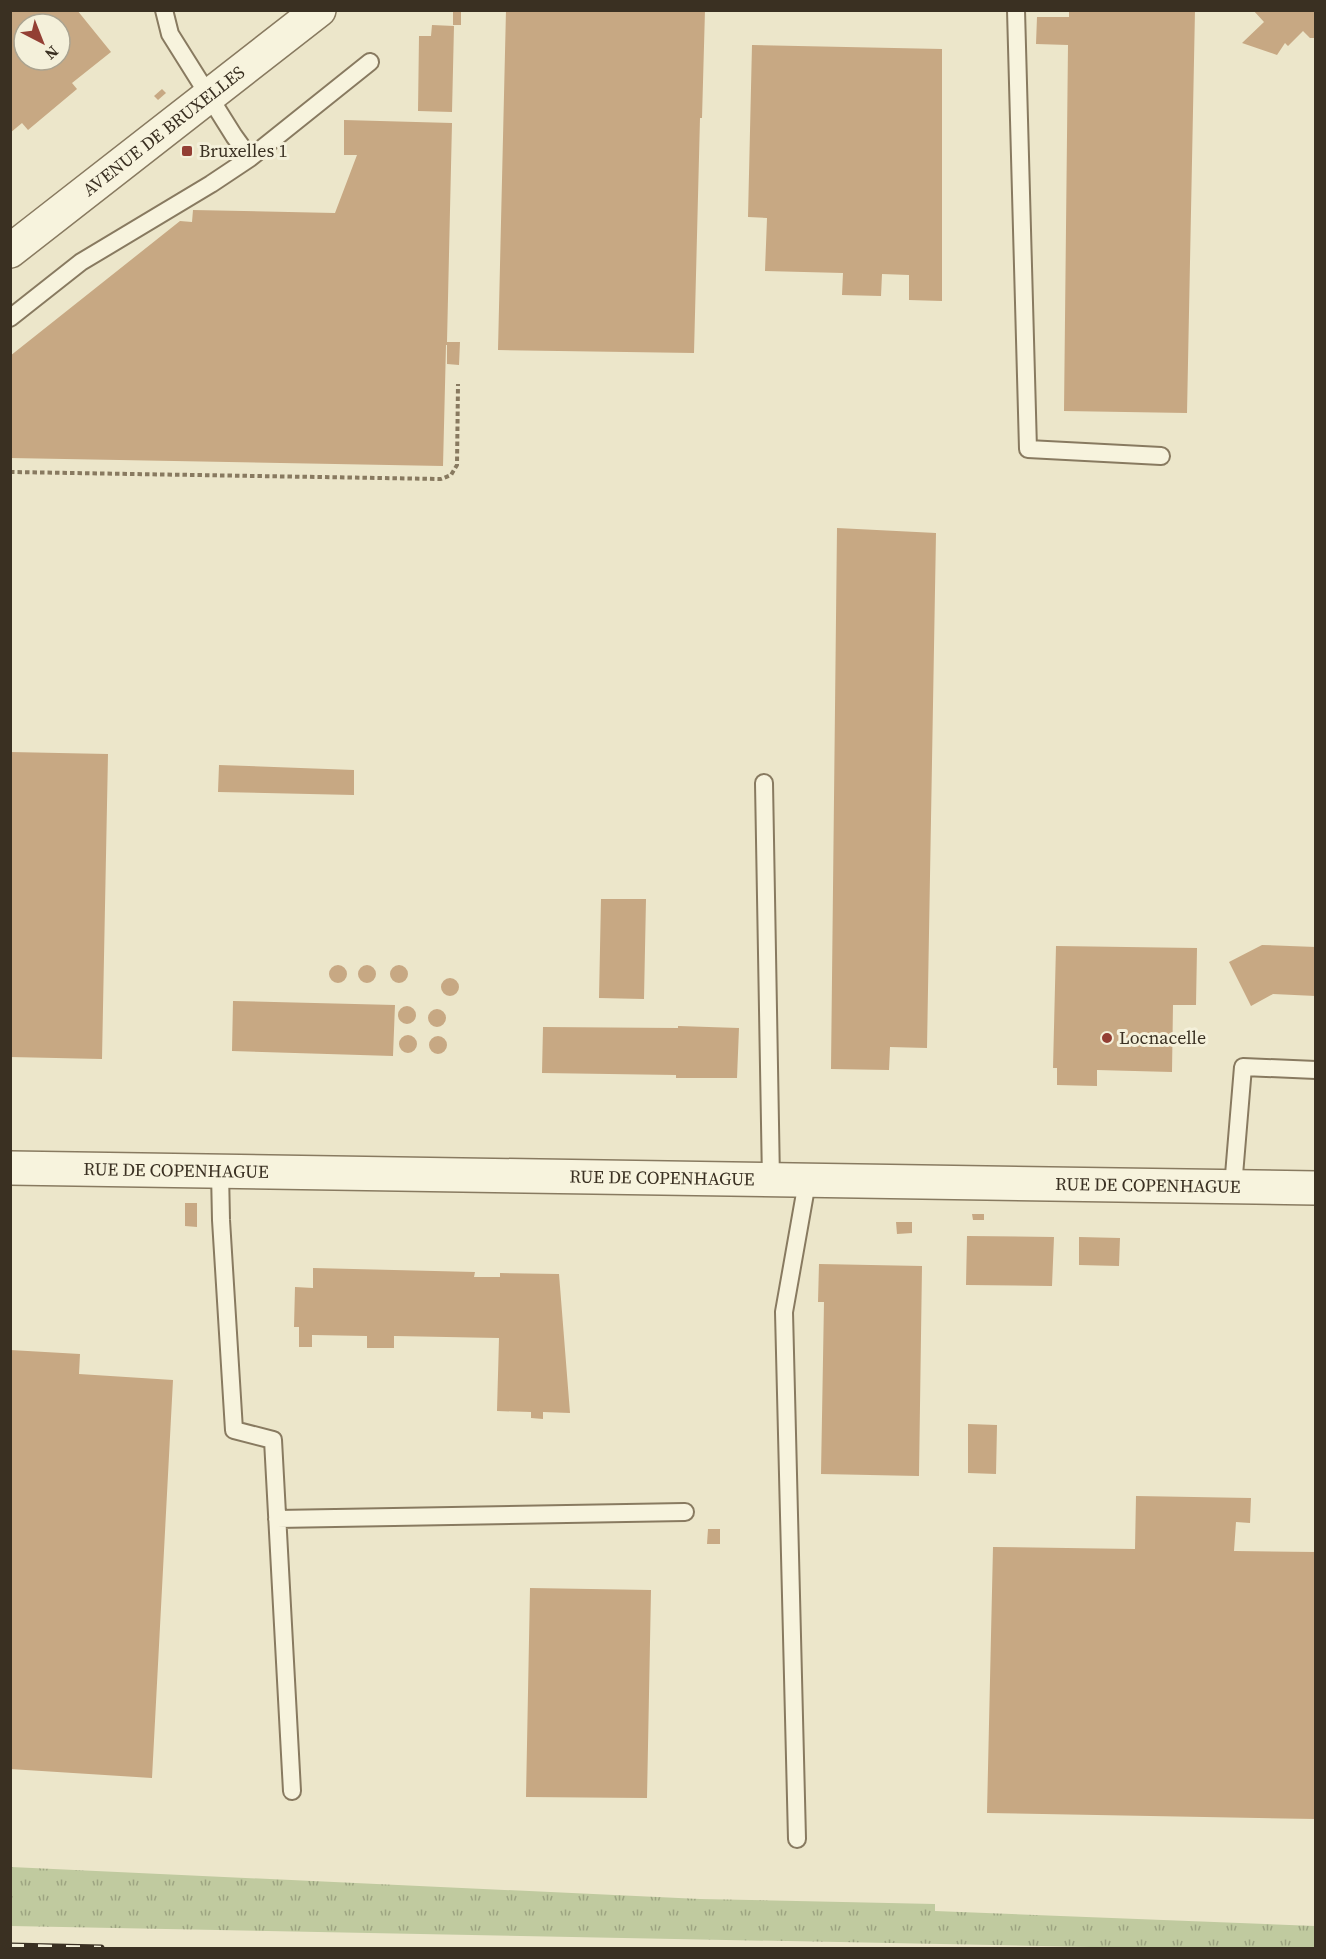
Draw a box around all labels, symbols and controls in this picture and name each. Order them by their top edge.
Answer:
north arrow [12,12,72,72]
text: N [40,41,64,65]
street label: AVENUE DE BRUXELLES [77,60,250,202]
place label: Bruxelles 1 [199,138,287,163]
marker: Bruxelles 1 [180,144,194,158]
place label: Locnacelle [1119,1025,1206,1050]
marker: Locnacelle [1100,1031,1114,1045]
street label: RUE DE COPENHAGUE [83,1156,269,1184]
street label: RUE DE COPENHAGUE [569,1164,755,1191]
street label: RUE DE COPENHAGUE [1055,1171,1241,1199]

